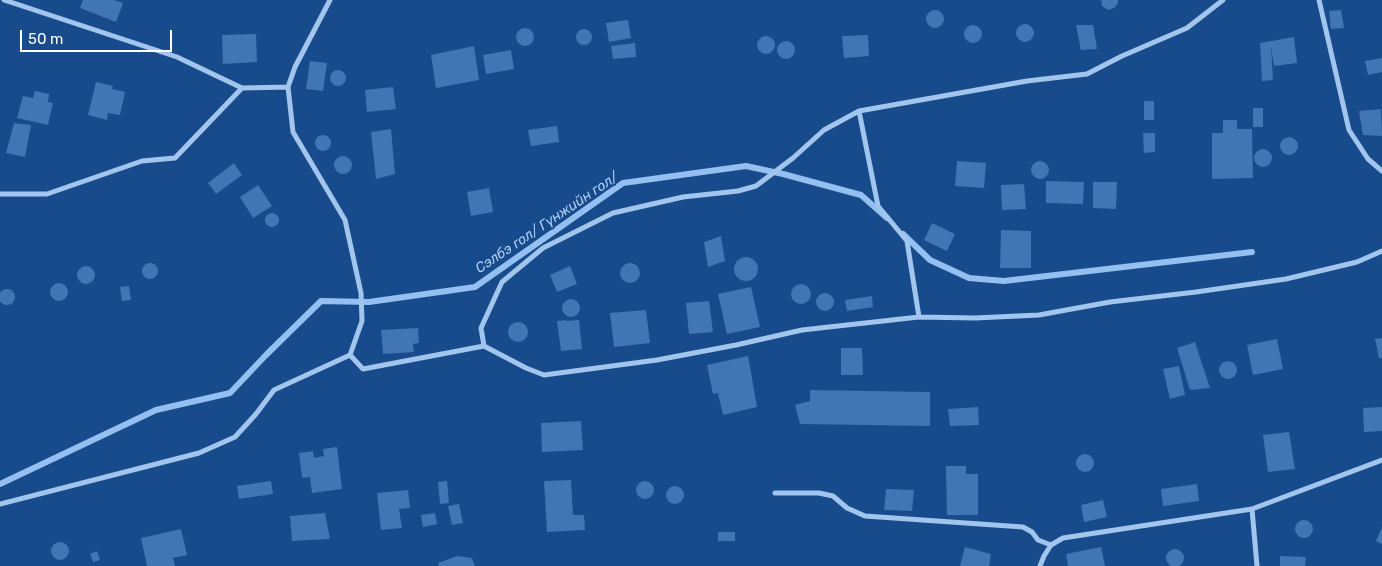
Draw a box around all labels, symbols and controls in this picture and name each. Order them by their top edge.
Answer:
scale bar [22,20,175,52]
text: 50 m [28,30,63,48]
water label: Сэлбэ гол/ Гүнжийн гол/ [472,169,622,277]

